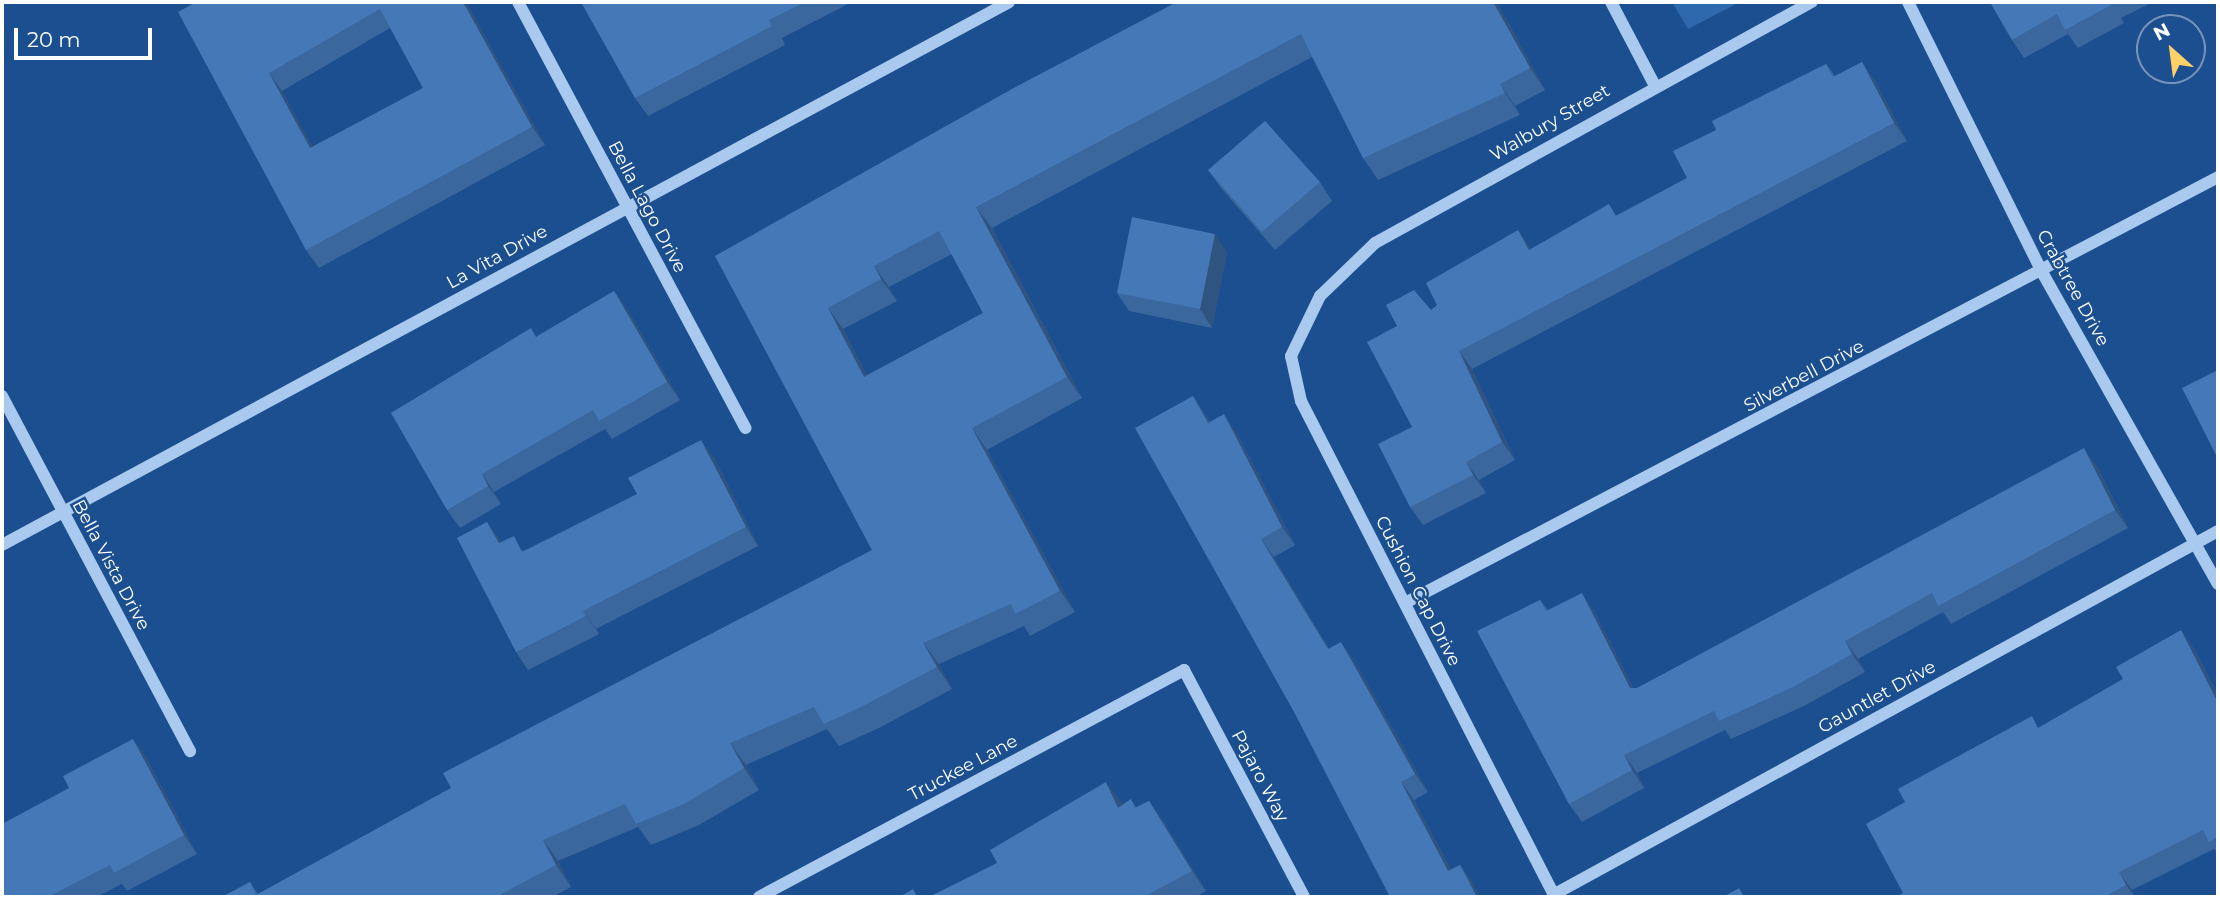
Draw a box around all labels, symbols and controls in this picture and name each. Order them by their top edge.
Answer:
scale bar [18,14,156,58]
north arrow [2136,14,2206,84]
text: N [2150,18,2174,46]
text: 20 m [27,27,81,52]
street label: Walbury Street [1486,80,1614,166]
street label: Bella Lago Drive [603,137,691,277]
street label: La Vita Drive [443,220,551,294]
street label: Crabtree Drive [2032,226,2114,350]
street label: Silverbell Drive [1740,335,1868,417]
street label: Bella Vista Drive [67,496,155,634]
street label: Cushion Cap Drive [1371,512,1465,670]
street label: Gauntlet Drive [1814,656,1940,738]
street label: Pajaro Way [1227,726,1293,826]
street label: Truckee Lane [905,730,1021,806]

